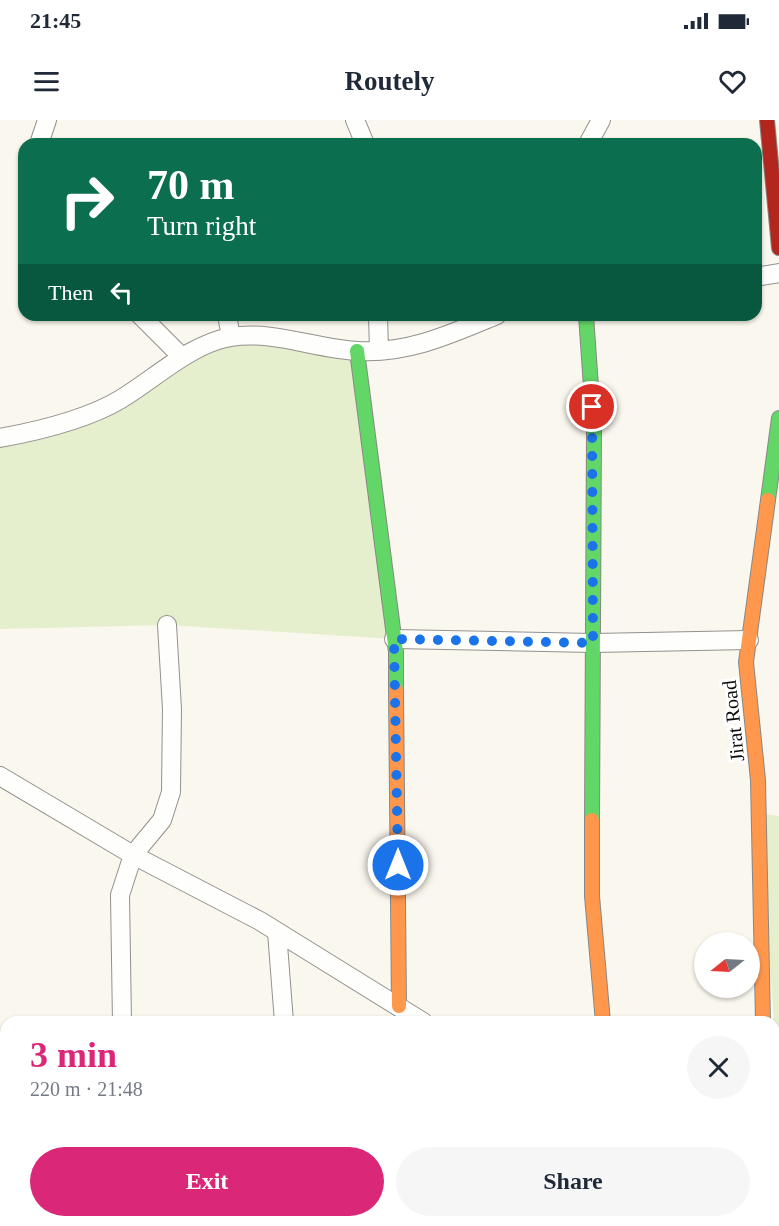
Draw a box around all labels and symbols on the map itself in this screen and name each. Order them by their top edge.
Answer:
pin [566,381,617,432]
street label: Jirat Road [718,679,748,763]
position arrow [366,833,430,897]
north arrow [694,932,760,998]

